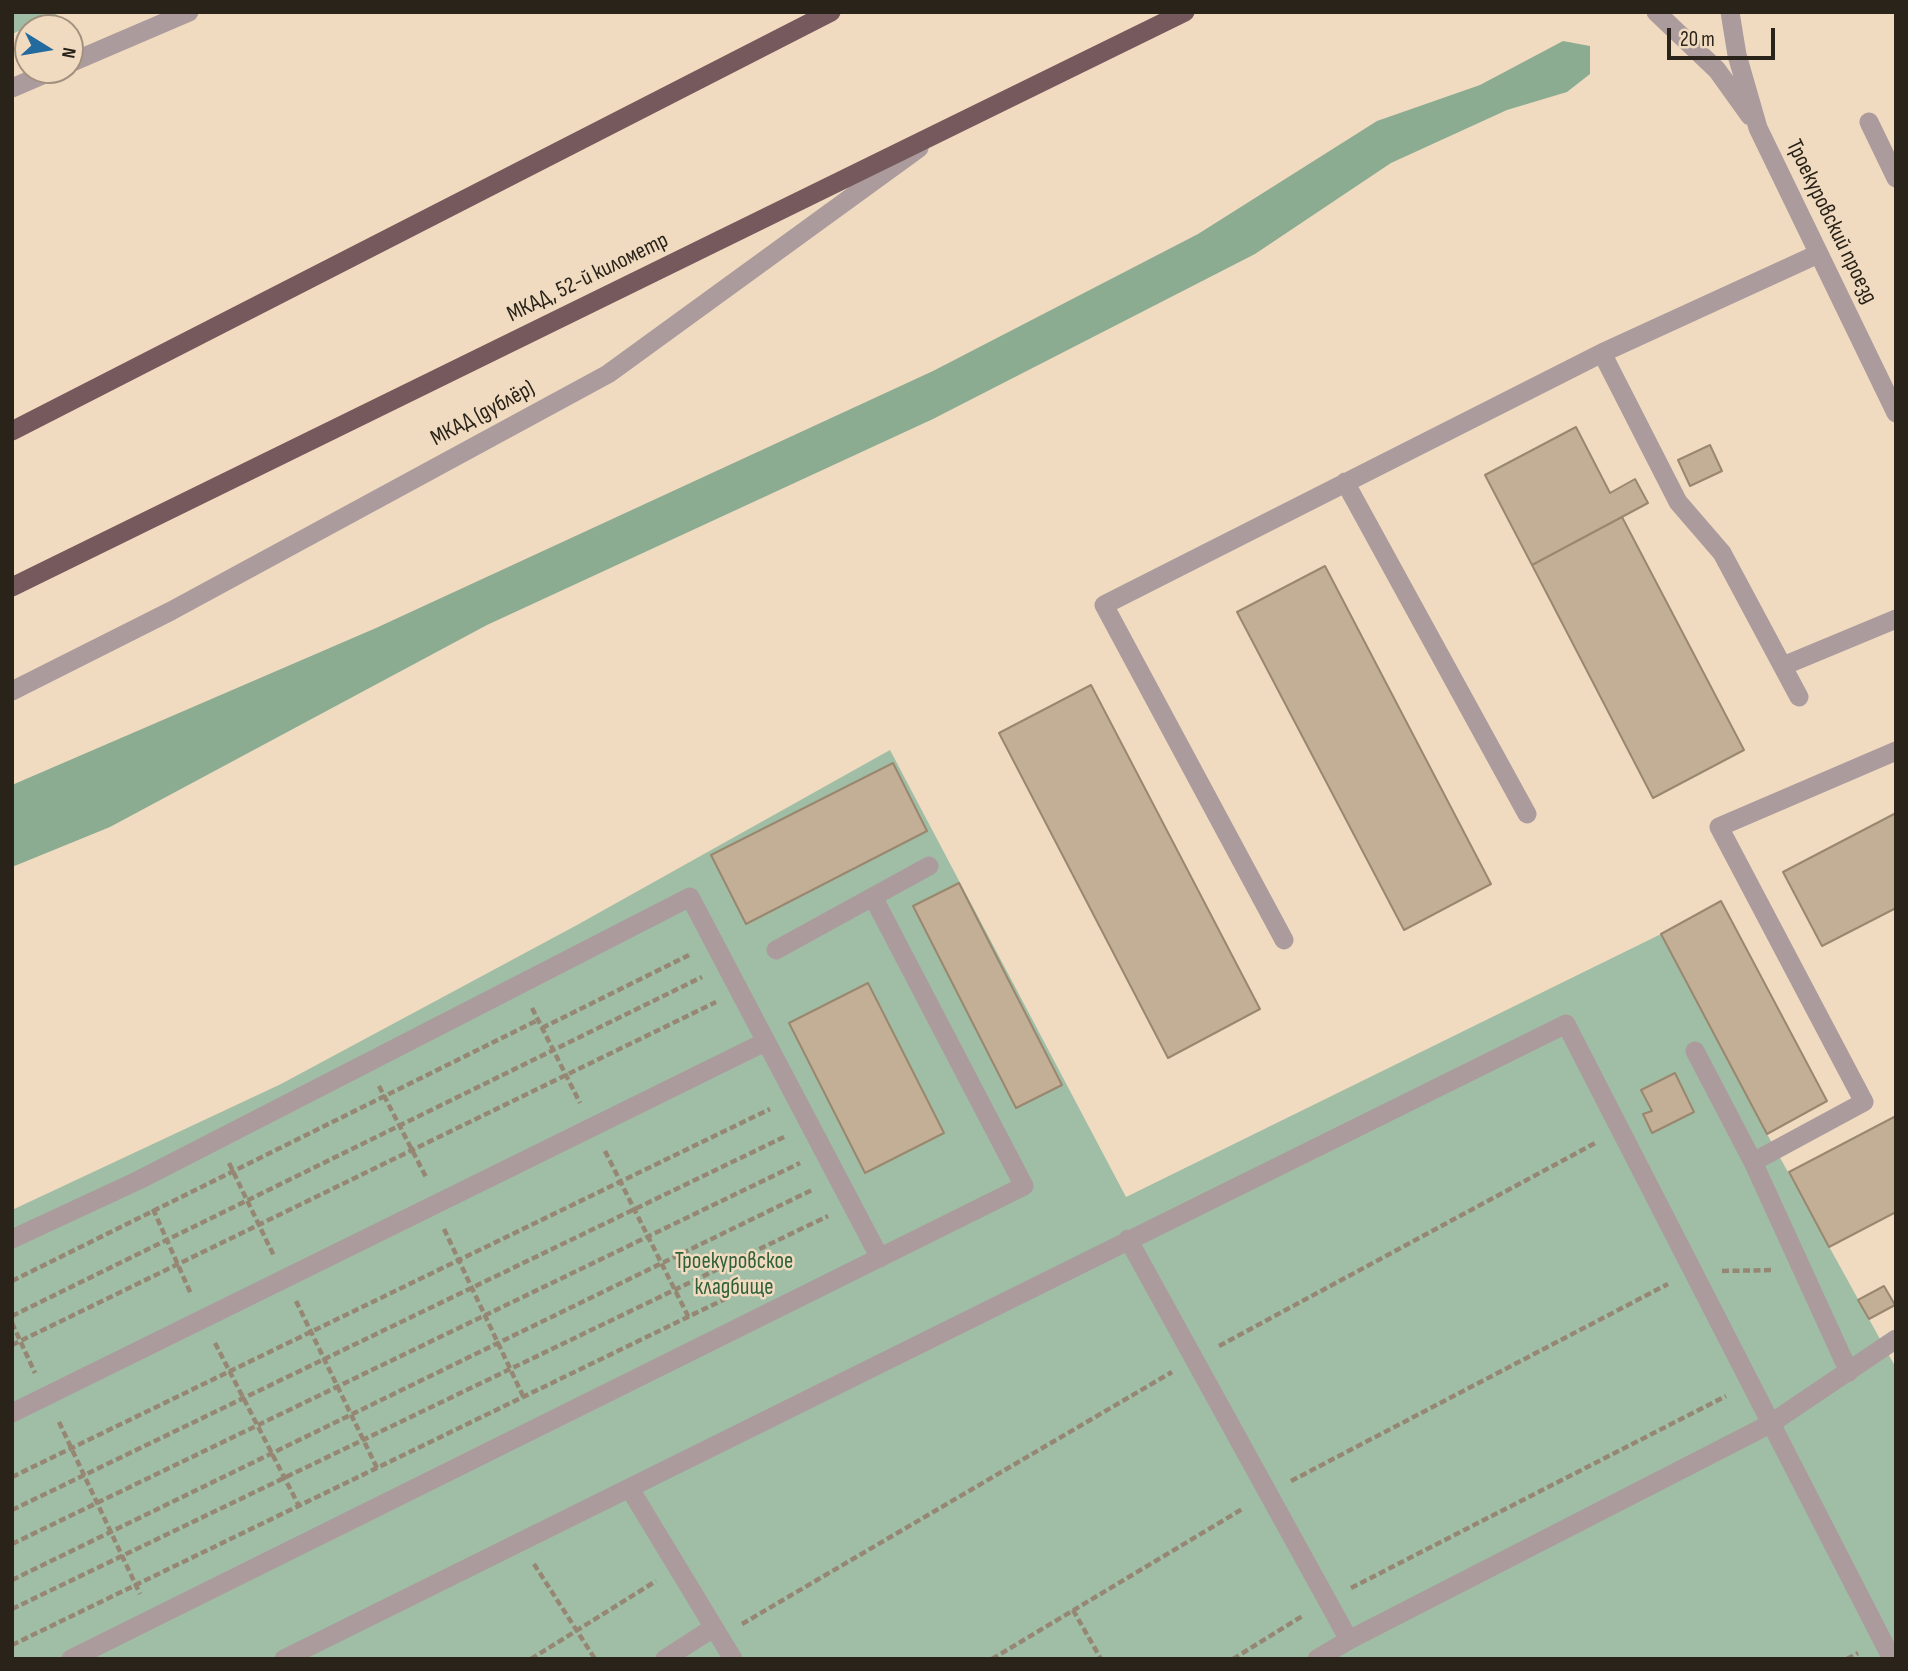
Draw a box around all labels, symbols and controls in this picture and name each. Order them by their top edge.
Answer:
north arrow [14,14,84,84]
scale bar [1670,14,1778,58]
text: 20 m [1680,27,1715,52]
text: N [56,46,80,60]
street label: Троекуровский проезд [1779,136,1883,308]
street label: МКАД, 52-й километр [503,227,673,329]
street label: МКАД (дублёр) [426,375,540,453]
park label: Троекуровское кладбище [675,1248,793,1302]

